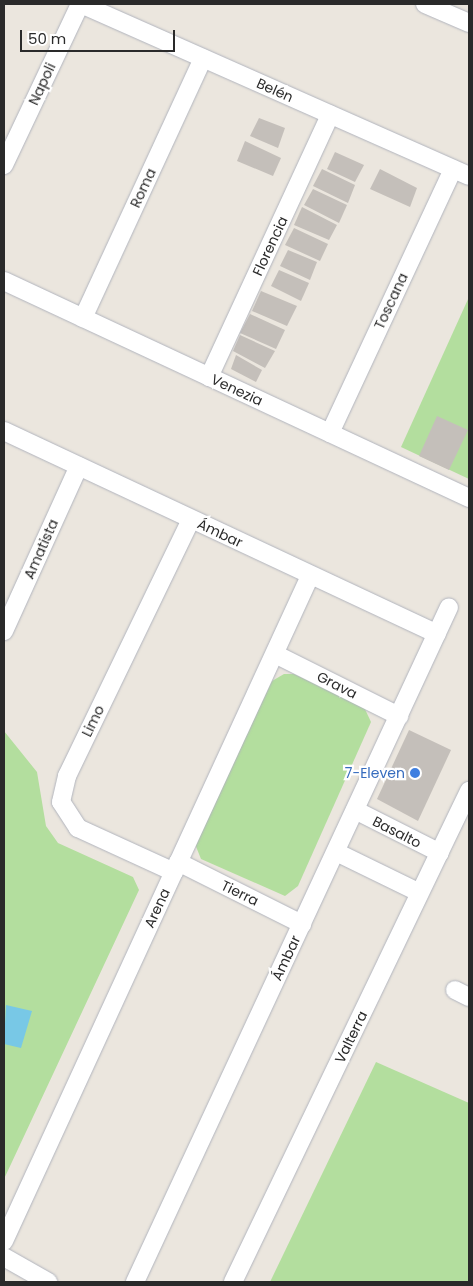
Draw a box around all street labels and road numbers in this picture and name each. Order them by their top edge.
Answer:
street label: Napoli [25,60,59,108]
street label: Belén [254,75,296,105]
street label: Roma [127,166,159,210]
street label: Florencia [249,214,291,278]
street label: Toscana [371,270,411,332]
street label: Venezia [208,371,266,409]
street label: Ámbar [195,515,245,551]
street label: Amatista [20,516,62,582]
street label: Grava [314,668,360,702]
street label: Limo [78,703,108,739]
street label: Basalto [370,813,424,851]
street label: Tierra [219,877,261,909]
street label: Arena [141,886,173,930]
street label: Ámbar [268,933,304,983]
street label: Valterra [331,1008,371,1066]

